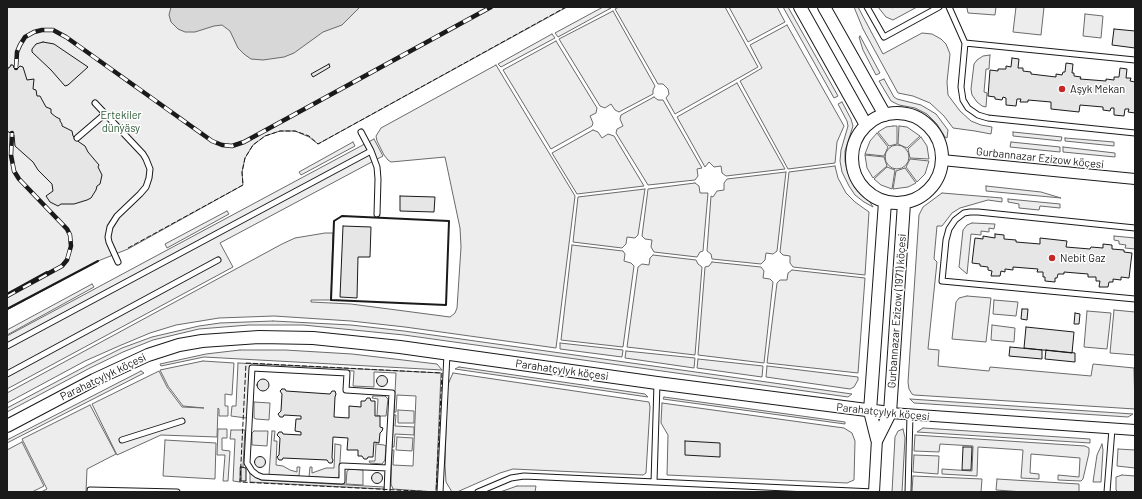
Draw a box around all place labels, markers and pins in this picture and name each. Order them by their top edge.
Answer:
place label: Aşyk Mekan [1070,82,1125,96]
marker: Aşyk Mekan [1057,84,1067,94]
place label: Nebit Gaz [1060,251,1105,265]
marker: Nebit Gaz [1047,253,1057,263]

